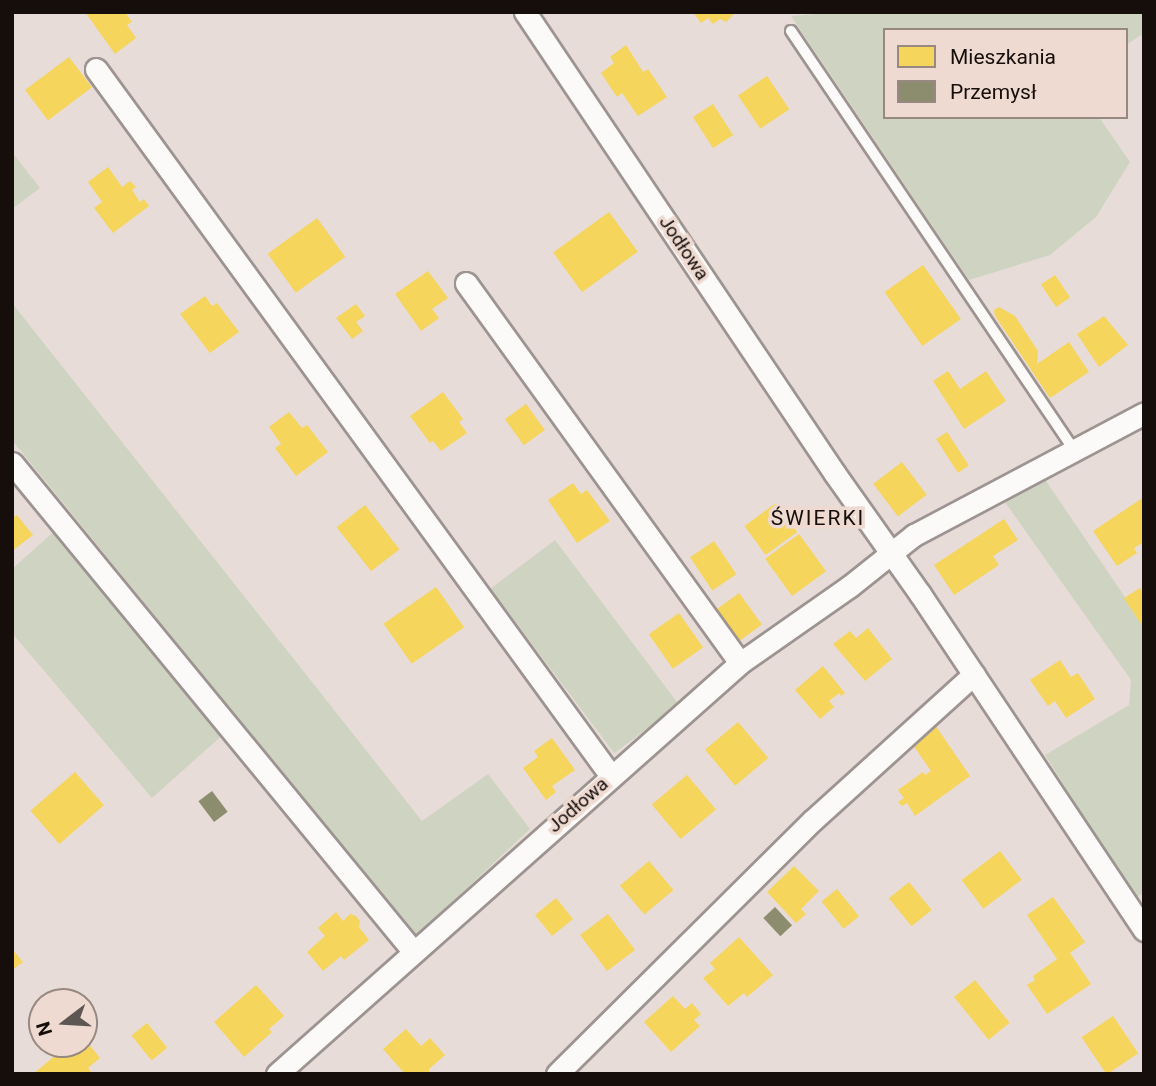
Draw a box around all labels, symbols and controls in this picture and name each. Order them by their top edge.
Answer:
legend [883,28,1128,119]
text: Mieszkania [950,45,1056,69]
text: Przemysł [950,80,1037,104]
street label: Jodłowa [654,212,714,284]
district label: ŚWIERKI [772,505,864,531]
street label: Jodłowa [543,773,613,837]
north arrow [28,988,98,1058]
text: N [31,1019,57,1038]

